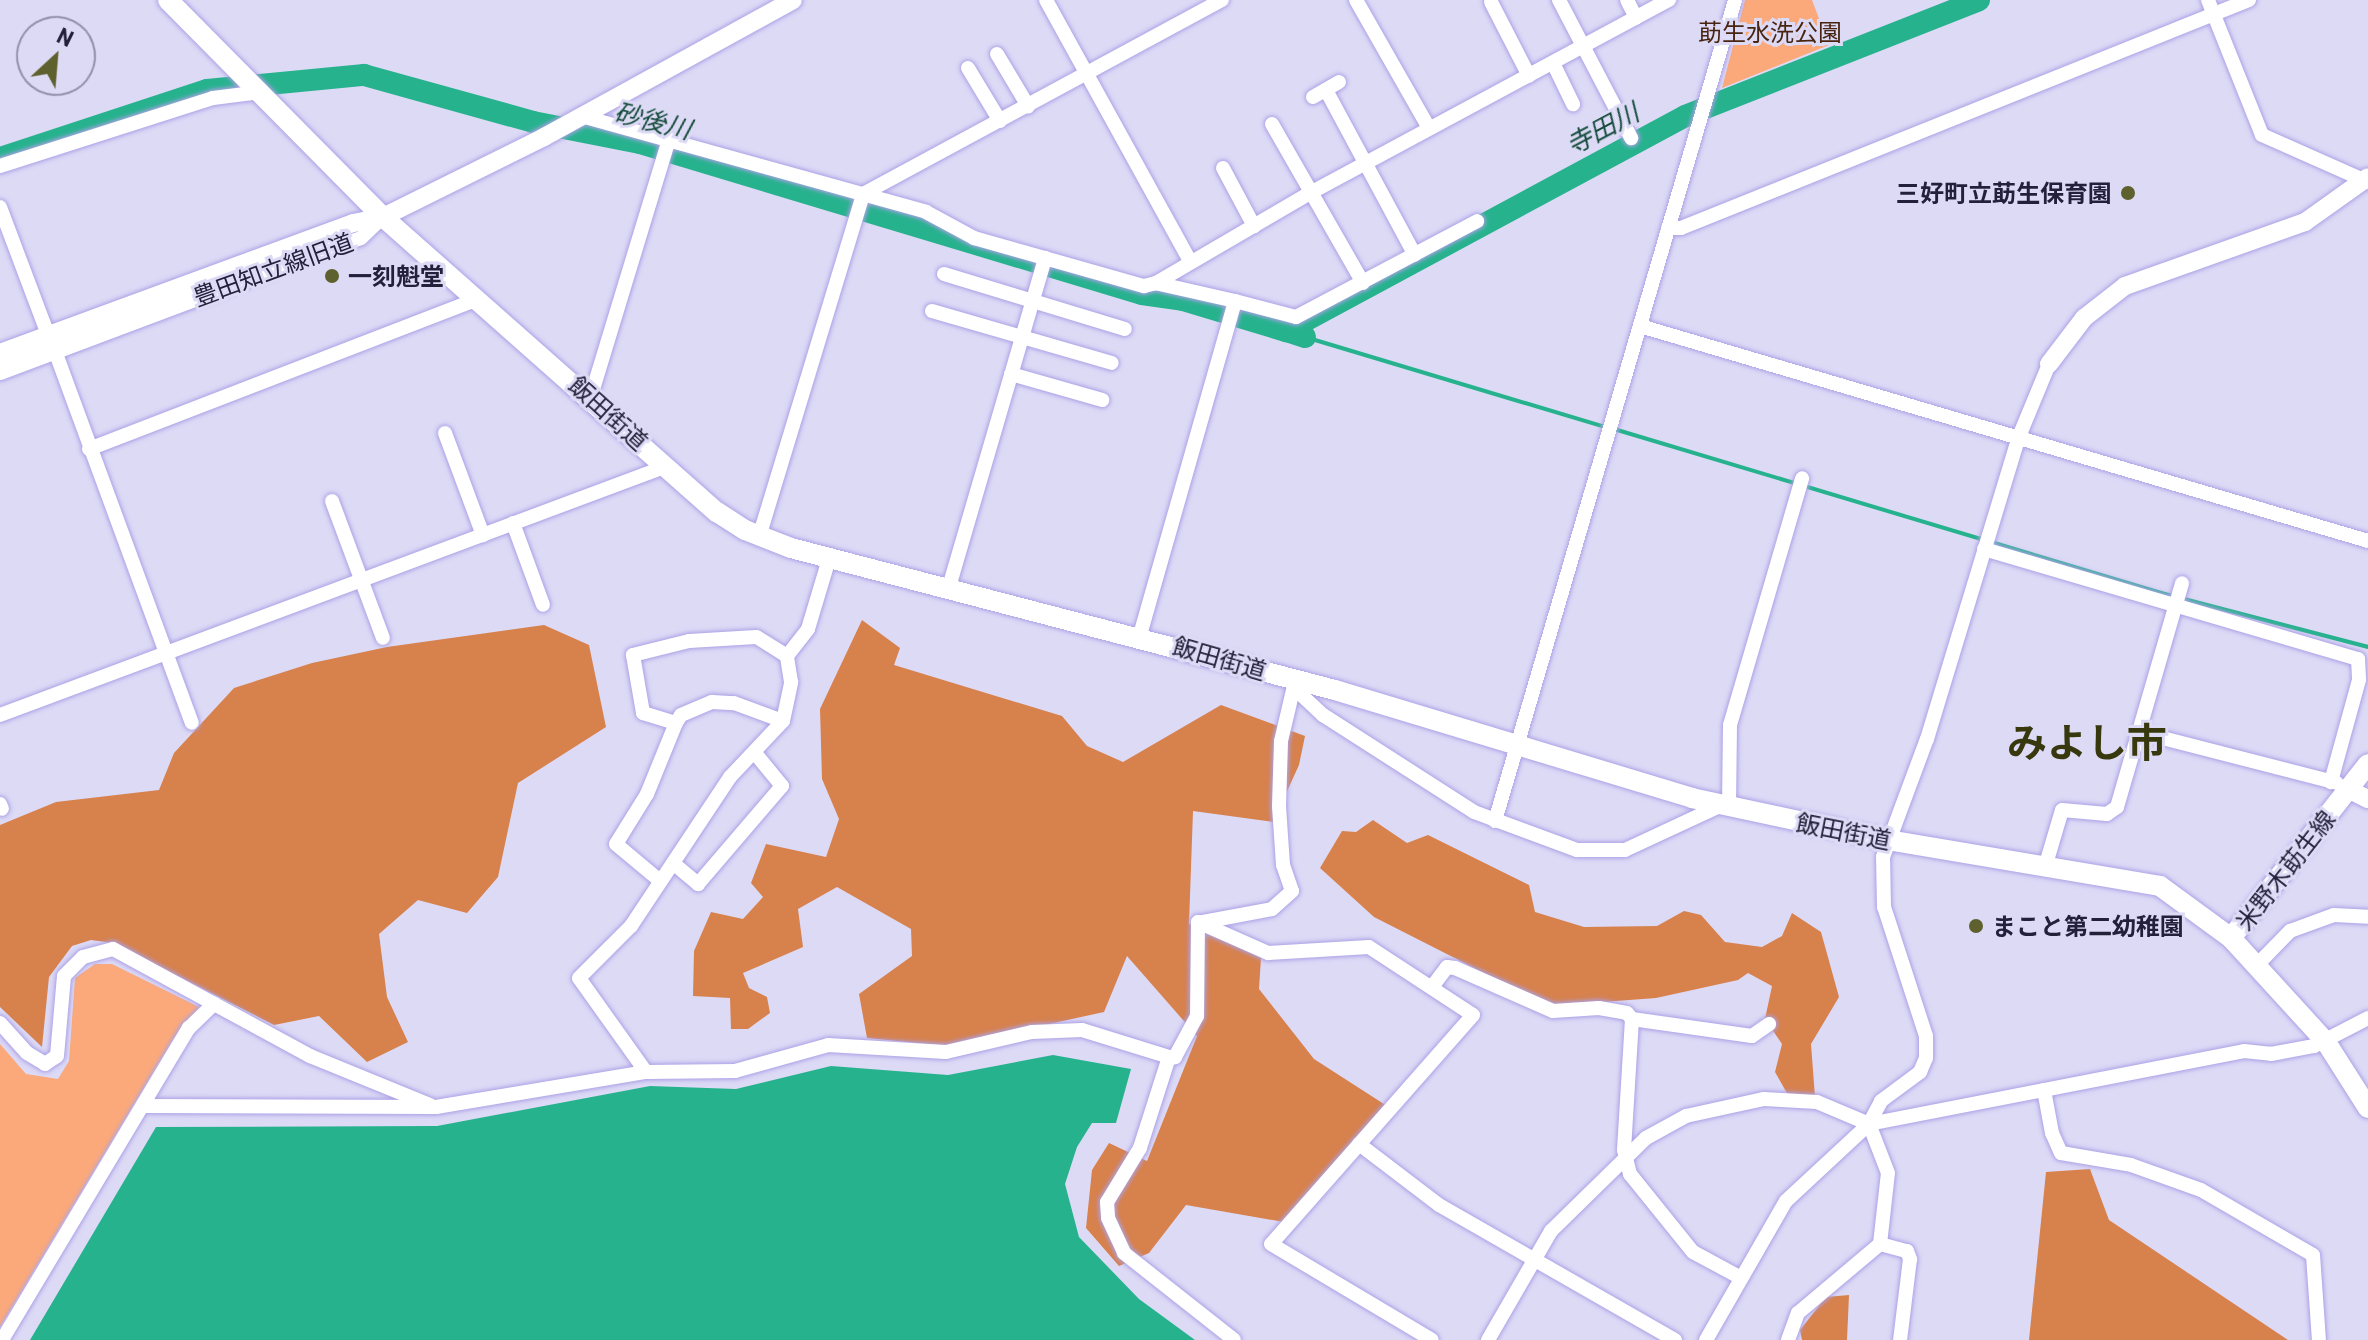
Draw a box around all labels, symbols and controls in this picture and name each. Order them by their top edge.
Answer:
north arrow [16,16,96,96]
park label: 莇生水洗公園 [1698,18,1842,46]
text: N [53,21,78,51]
water label: 砂後川 [611,95,695,145]
water label: 寺田川 [1560,96,1644,160]
place label: 三好町立莇生保育園 [1896,179,2112,207]
marker: 三好町立莇生保育園 [2119,184,2137,202]
street label: 豊田知立線旧道 [189,227,357,311]
place label: 一刻魁堂 [348,262,444,290]
marker: 一刻魁堂 [323,267,341,285]
street label: 飯田街道 [564,370,654,456]
street label: 飯田街道 [1170,631,1270,685]
district label: みよし市 [2007,717,2167,765]
street label: 米野木莇生線 [2229,804,2341,936]
street label: 飯田街道 [1794,808,1894,854]
place label: まこと第二幼稚園 [1992,912,2184,940]
marker: まこと第二幼稚園 [1967,917,1985,935]

